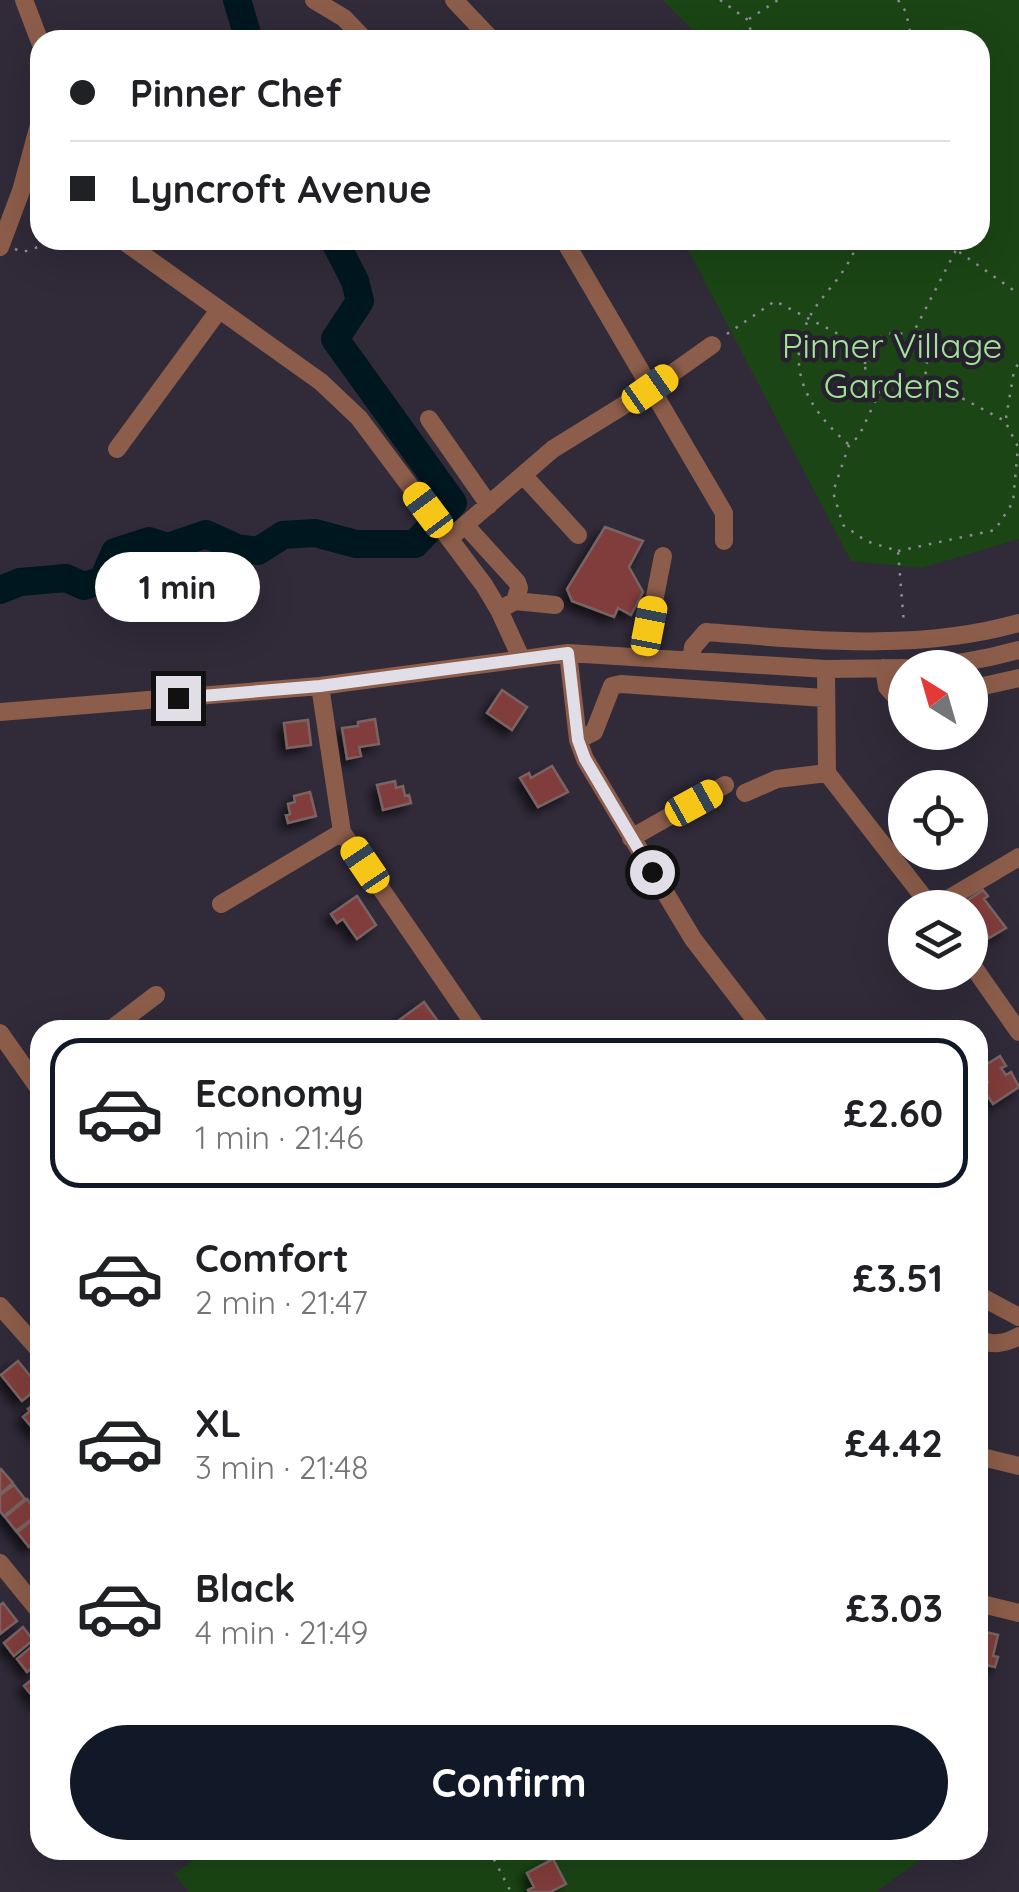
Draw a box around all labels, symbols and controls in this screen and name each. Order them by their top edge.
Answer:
text: Pinner Chef [130,69,342,117]
text: Lyncroft Avenue [130,165,432,213]
park label: Pinner Village Gardens [782,323,1002,407]
car [617,360,683,418]
car [398,477,458,543]
callout: 1 min [96,553,260,623]
text: 1 min [139,567,216,607]
car [629,594,669,658]
north arrow [888,650,988,750]
map controls [888,650,988,990]
route end [156,676,201,721]
button: locate [888,770,988,870]
car [660,775,728,831]
car [336,832,394,898]
route start [630,850,675,895]
button: layers [888,890,988,990]
icon: car [75,1068,165,1158]
text: Economy [195,1069,364,1117]
text: £2.60 [844,1089,943,1137]
text: 1 min · 21:46 [195,1117,363,1157]
icon: car [75,1233,165,1323]
text: Comfort [195,1234,349,1282]
text: £3.51 [853,1254,943,1302]
text: 2 min · 21:47 [195,1282,368,1322]
icon: car [75,1398,165,1488]
text: XL [195,1399,241,1447]
text: £4.42 [845,1419,943,1467]
text: 3 min · 21:48 [195,1447,368,1487]
icon: car [75,1563,165,1653]
text: Black [195,1564,295,1612]
text: £3.03 [846,1584,943,1632]
text: 4 min · 21:49 [195,1612,368,1652]
button: Confirm [70,1725,948,1840]

